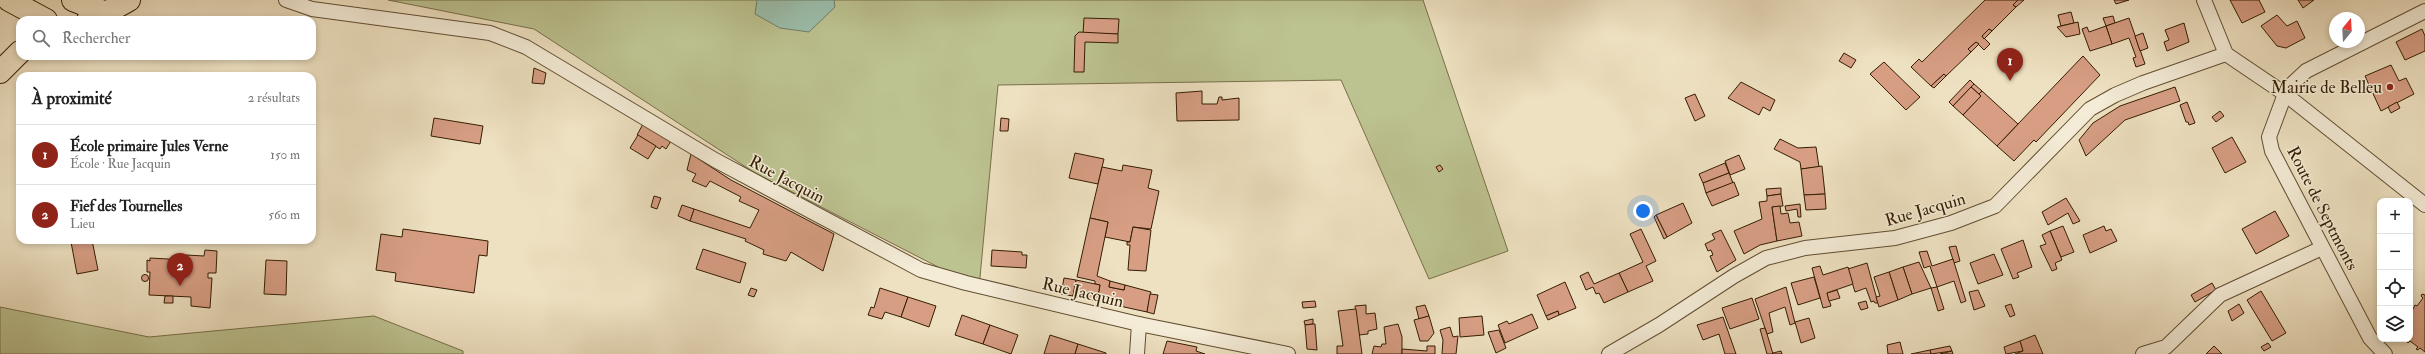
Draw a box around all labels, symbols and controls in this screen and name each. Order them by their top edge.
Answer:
north arrow [2329,12,2365,48]
search box [16,16,316,60]
icon: search [30,27,52,49]
text: Rechercher [62,29,130,48]
pin: 1 [1997,48,2023,81]
place label: Mairie de Belleu [2271,77,2382,98]
marker: Mairie de Belleu [2385,82,2395,92]
text: À proximité [32,88,112,109]
text: 2 résultats [248,90,300,106]
text: École primaire Jules Verne [70,137,228,156]
street label: Route de Septmonts [2281,143,2363,274]
text: 1 [43,147,47,163]
text: 150 m [270,147,300,163]
street label: Rue Jacquin [745,151,828,209]
text: École · Rue Jacquin [70,156,171,172]
street label: Rue Jacquin [1882,188,1968,232]
text: Fief des Tournelles [70,197,182,216]
map controls [2377,198,2413,342]
button: + [2377,198,2413,234]
your location [1633,201,1653,221]
text: 2 [42,207,48,223]
text: 560 m [268,207,300,223]
text: Lieu [70,216,95,232]
button: − [2377,234,2413,270]
pin: 2 [167,253,193,286]
button: locate [2377,270,2413,306]
street label: Rue Jacquin [1040,273,1126,313]
button: layers [2377,306,2413,342]

